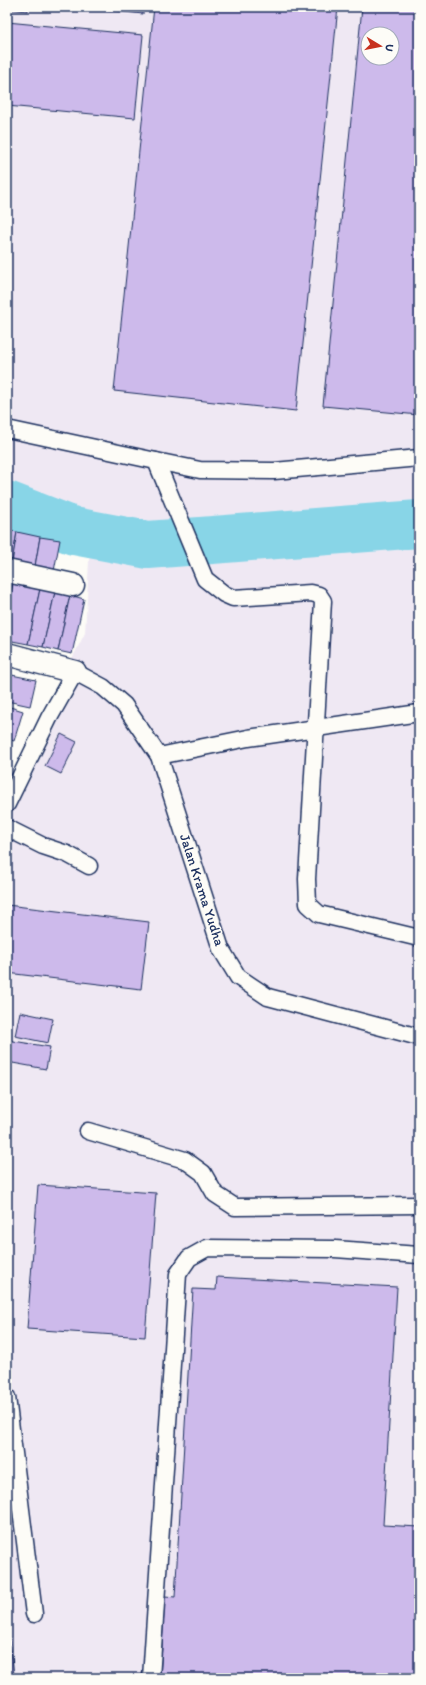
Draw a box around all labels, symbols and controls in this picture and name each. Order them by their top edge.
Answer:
north arrow [360,26,400,66]
text: U [382,43,396,52]
street label: Jalan Krama Yudha [176,832,228,949]

